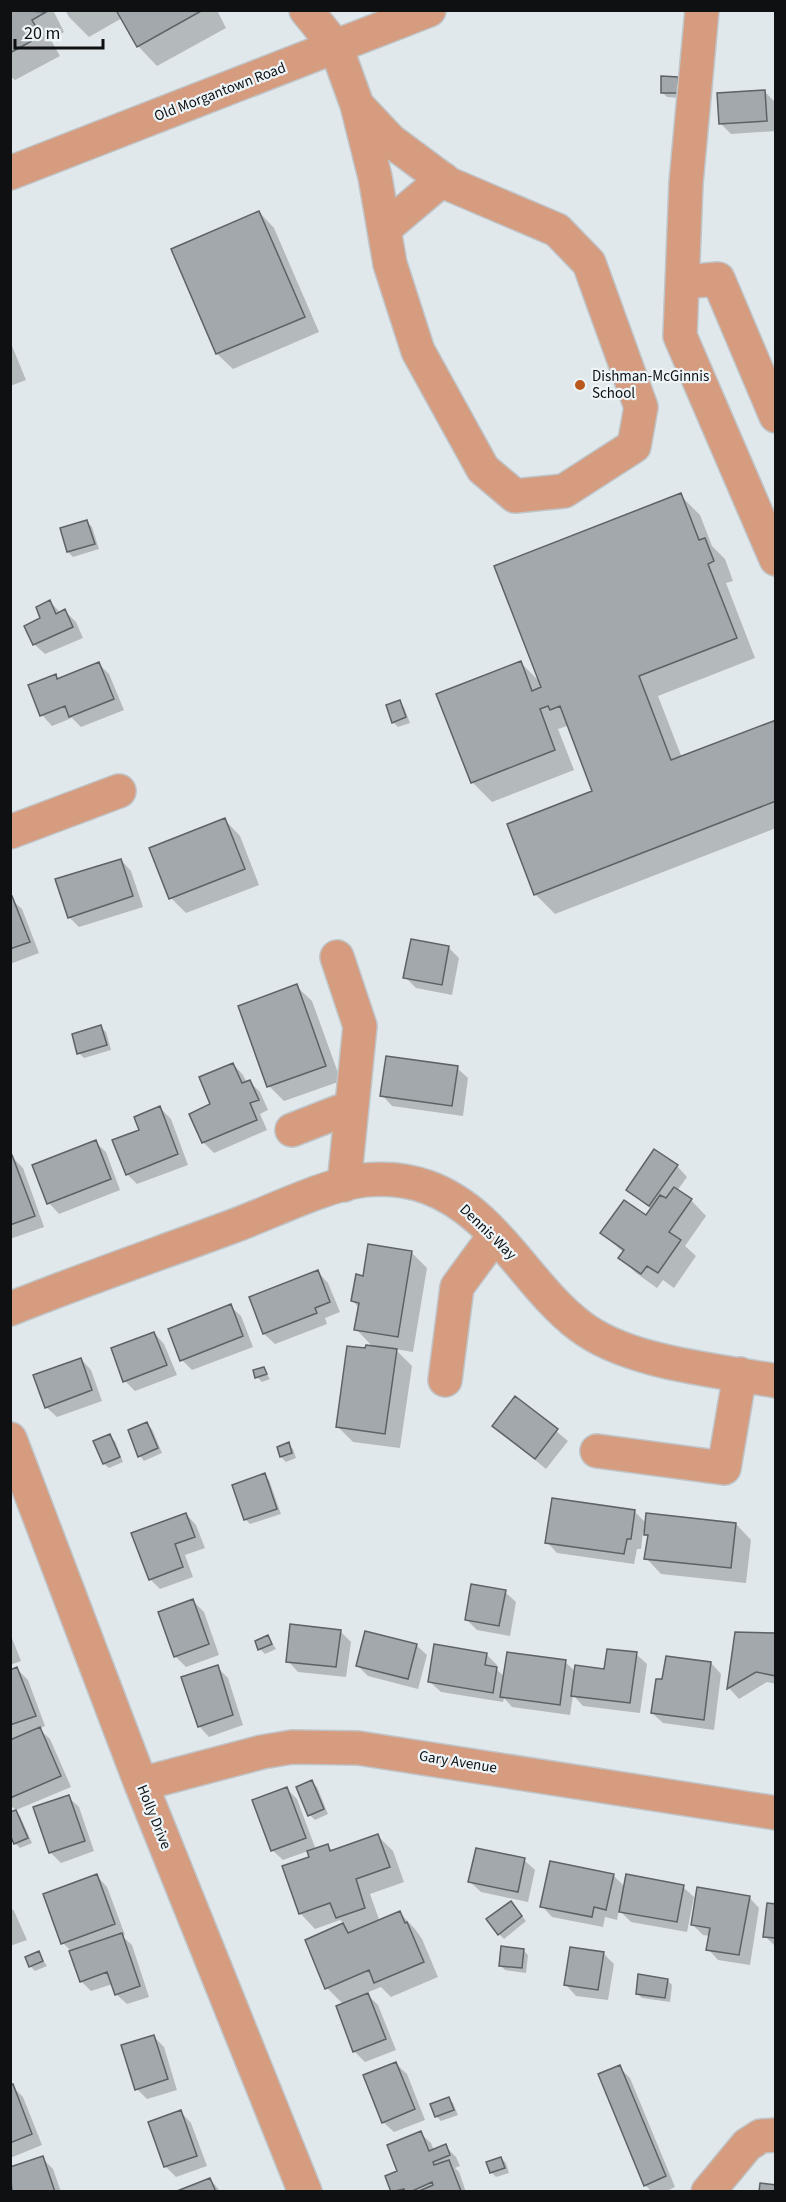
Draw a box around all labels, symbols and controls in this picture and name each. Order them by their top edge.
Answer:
scale bar [15,12,104,50]
text: 20 m [24,21,60,46]
street label: Old Morgantown Road [151,57,289,127]
place label: Dishman-McGinnis School [592,366,709,404]
marker: Dishman-McGinnis School [573,378,587,392]
street label: Dennis Way [455,1199,521,1265]
street label: Gary Avenue [418,1745,498,1779]
street label: Holly Drive [132,1782,176,1852]

